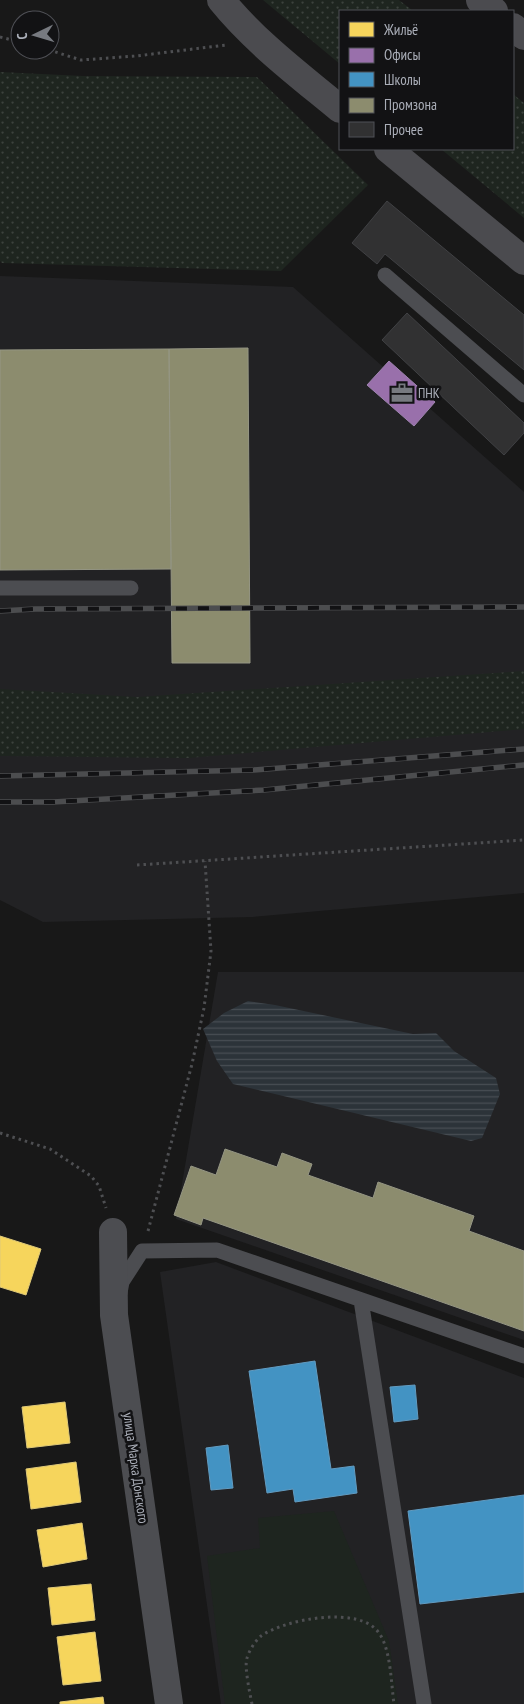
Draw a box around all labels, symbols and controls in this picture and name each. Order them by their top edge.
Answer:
north arrow [10,10,60,60]
legend [339,10,514,150]
text: Жильё [383,20,418,39]
text: С [13,32,31,40]
text: Офисы [384,45,420,64]
text: Школы [384,70,421,89]
text: Промзона [384,95,437,114]
text: Прочее [384,120,423,139]
office icon: ПНК [389,380,415,406]
place label: ПНК [418,384,440,402]
street label: улица Марка Донского [119,1411,153,1525]

